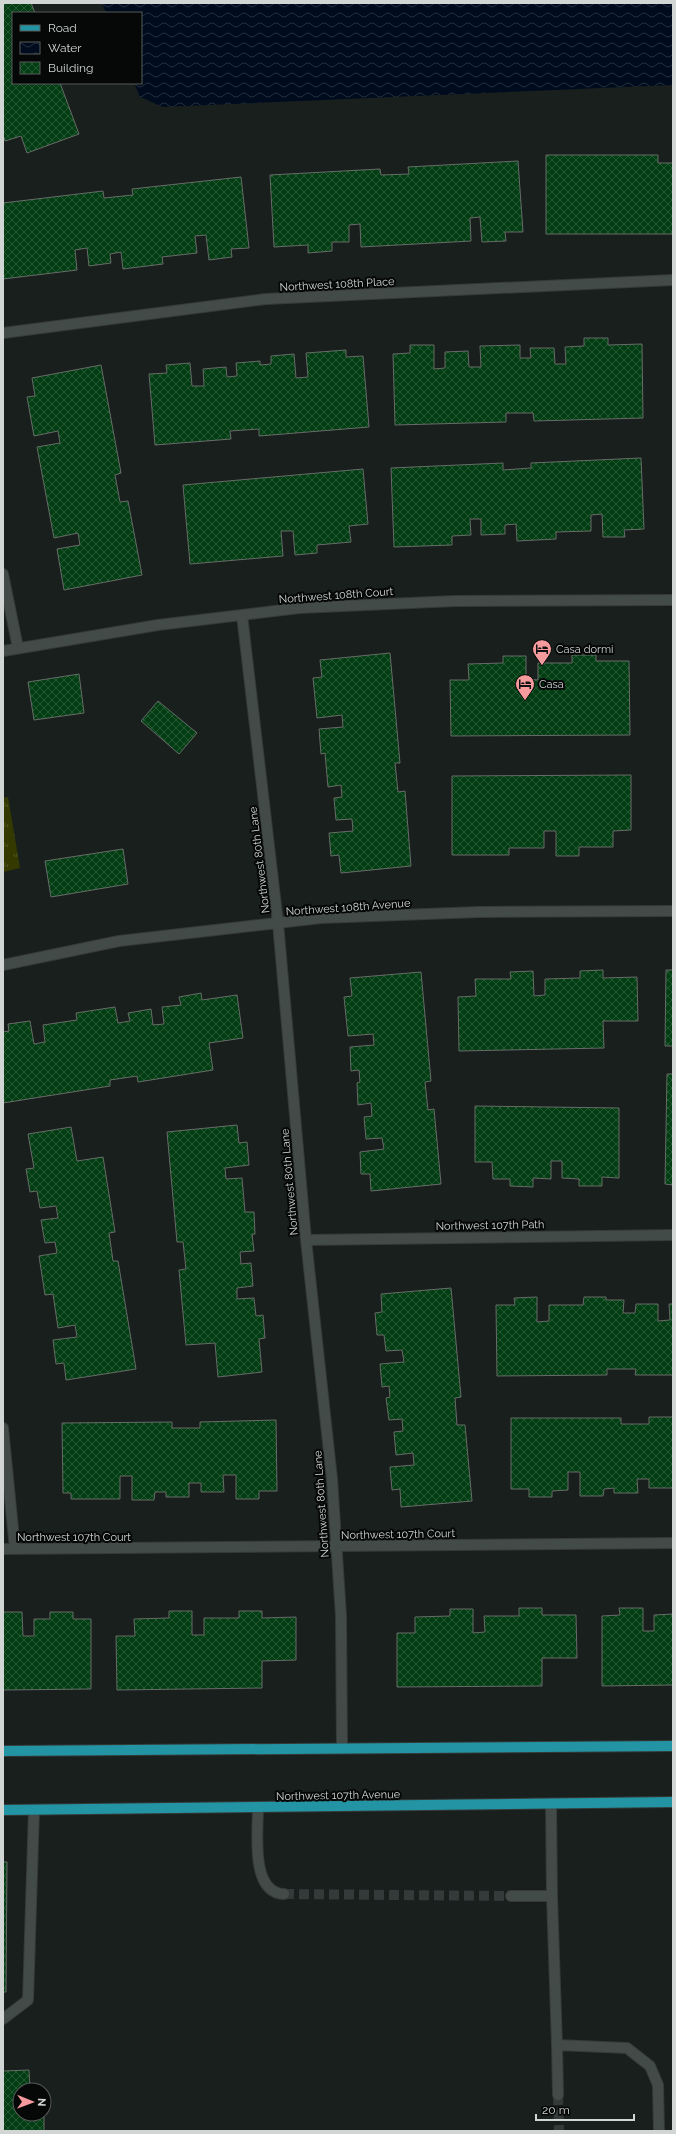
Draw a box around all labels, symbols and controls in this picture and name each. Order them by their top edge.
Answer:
legend [12,12,142,84]
text: Road [48,21,77,35]
text: Water [48,41,82,55]
text: Building [48,61,94,75]
street label: Northwest 108th Place [279,275,395,294]
street label: Northwest 108th Court [278,585,394,606]
hotel icon: Casa dormi [531,638,553,666]
place label: Casa dormi [556,643,613,656]
hotel icon: Casa [514,673,536,701]
place label: Casa [539,678,564,691]
street label: Northwest 80th Lane [246,805,272,914]
street label: Northwest 108th Avenue [285,897,411,918]
street label: Northwest 80th Lane [278,1127,301,1236]
street label: Northwest 107th Path [436,1218,544,1233]
street label: Northwest 80th Lane [311,1450,332,1558]
street label: Northwest 107th Court [341,1527,455,1542]
street label: Northwest 107th Court [17,1531,131,1544]
street label: Northwest 107th Avenue [276,1788,401,1803]
north arrow [12,2082,52,2122]
scale bar [536,2096,634,2122]
text: N [35,2098,48,2106]
text: 20 m [542,2103,570,2117]

